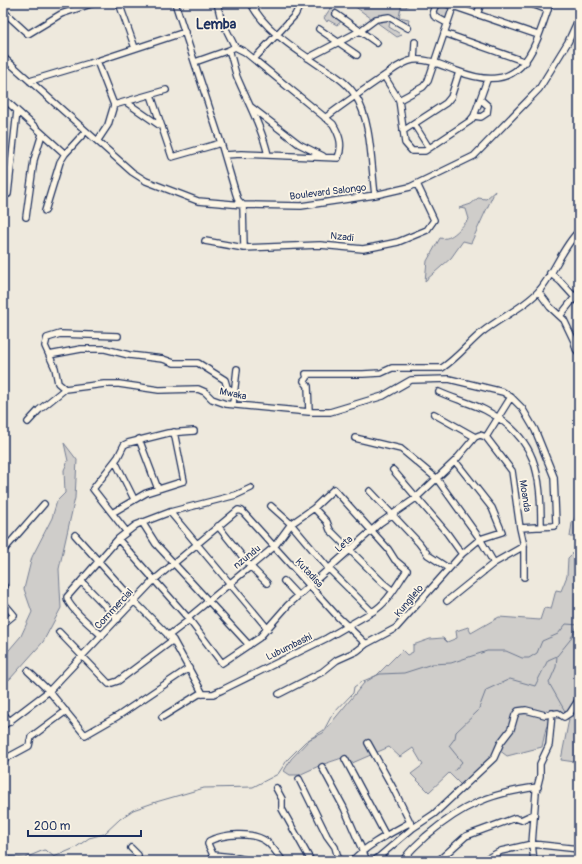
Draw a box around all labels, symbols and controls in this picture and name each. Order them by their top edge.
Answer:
district label: Lemba [196,16,237,33]
street label: Boulevard Salongo [289,181,368,203]
street label: Nzadi [330,230,354,244]
street label: Mwaka [218,385,248,403]
street label: Moanda [517,479,533,513]
street label: Leta [333,533,355,555]
street label: nzundu [231,542,263,572]
street label: Kutadisa [292,556,326,590]
street label: Kungilelo [392,582,426,620]
street label: Commercial [92,586,136,632]
street label: Lubumbashi [264,631,314,663]
scale bar [28,812,141,838]
text: 200 m [34,819,71,834]

